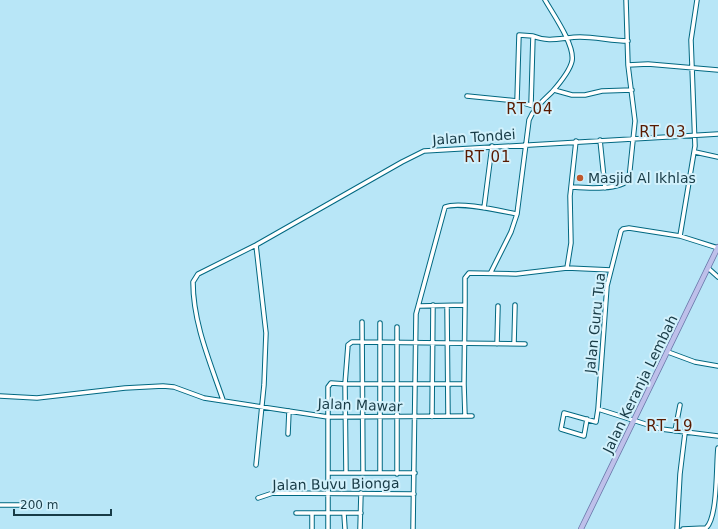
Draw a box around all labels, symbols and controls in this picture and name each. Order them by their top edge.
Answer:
district label: RT 04 [506,100,554,118]
district label: RT 03 [639,123,687,141]
street label: Jalan Tondei [431,126,516,148]
district label: RT 01 [464,148,512,166]
place label: Masjid Al Ikhlas [588,170,696,186]
marker: Masjid Al Ikhlas [575,173,585,183]
street label: Jalan Guru Tua [582,272,608,375]
street label: Jalan Keranja Lembah [599,312,680,457]
street label: Jalan Mawar [316,395,403,414]
district label: RT 19 [646,417,694,435]
street label: Jalan Buvu Bionga [271,475,400,493]
scale bar [14,491,111,517]
text: 200 m [20,498,58,512]

